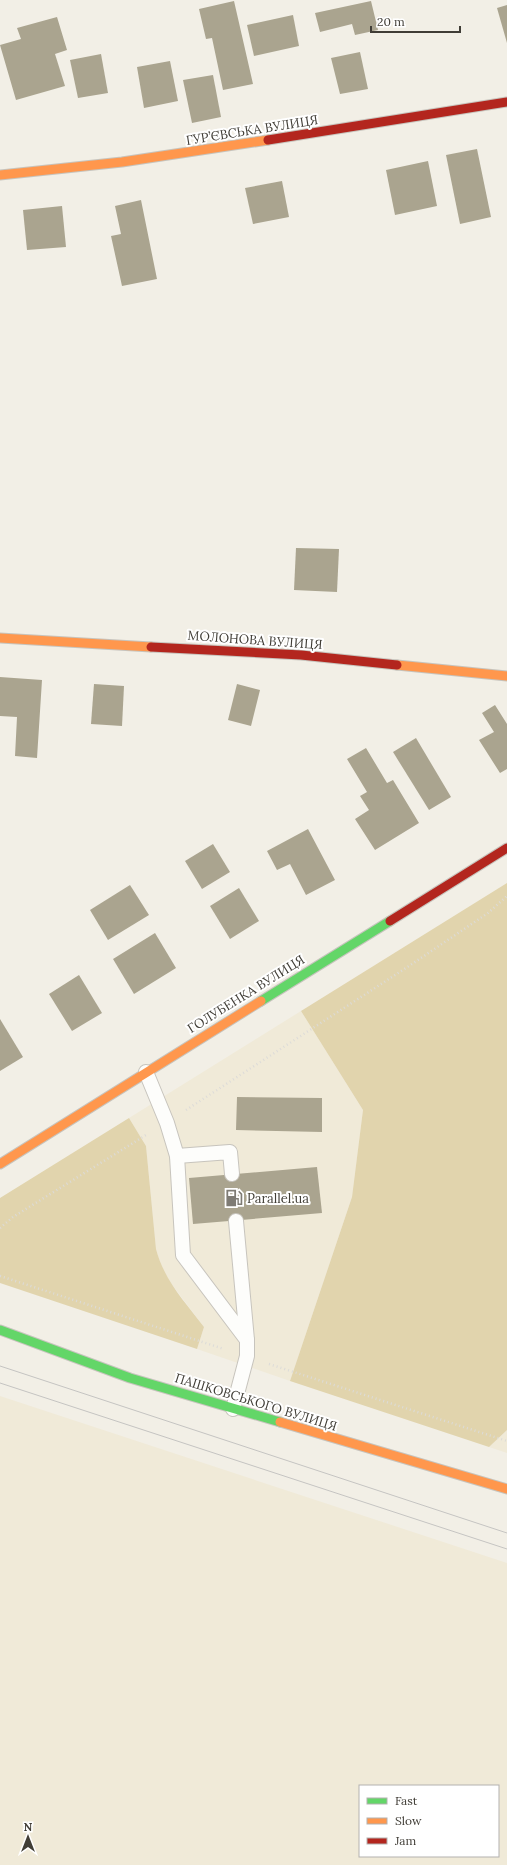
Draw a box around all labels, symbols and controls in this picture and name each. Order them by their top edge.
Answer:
scale bar [371,8,460,34]
text: 20 m [377,14,405,29]
street label: ГУР’ЄВСЬКА ВУЛИЦЯ [185,111,320,149]
street label: МОЛОНОВА ВУЛИЦЯ [187,627,323,653]
street label: ГОЛУБЕНКА ВУЛИЦЯ [184,951,308,1037]
fuel station icon: Parallel.ua [224,1188,244,1208]
place label: Parallel.ua [247,1190,309,1207]
street label: ПАШКОВСЬКОГО ВУЛИЦЯ [173,1369,339,1435]
legend [359,1785,499,1857]
text: Fast [395,1793,418,1808]
text: Slow [395,1813,422,1828]
north arrow [8,1817,48,1857]
text: N [24,1820,33,1834]
text: Jam [394,1833,416,1848]

